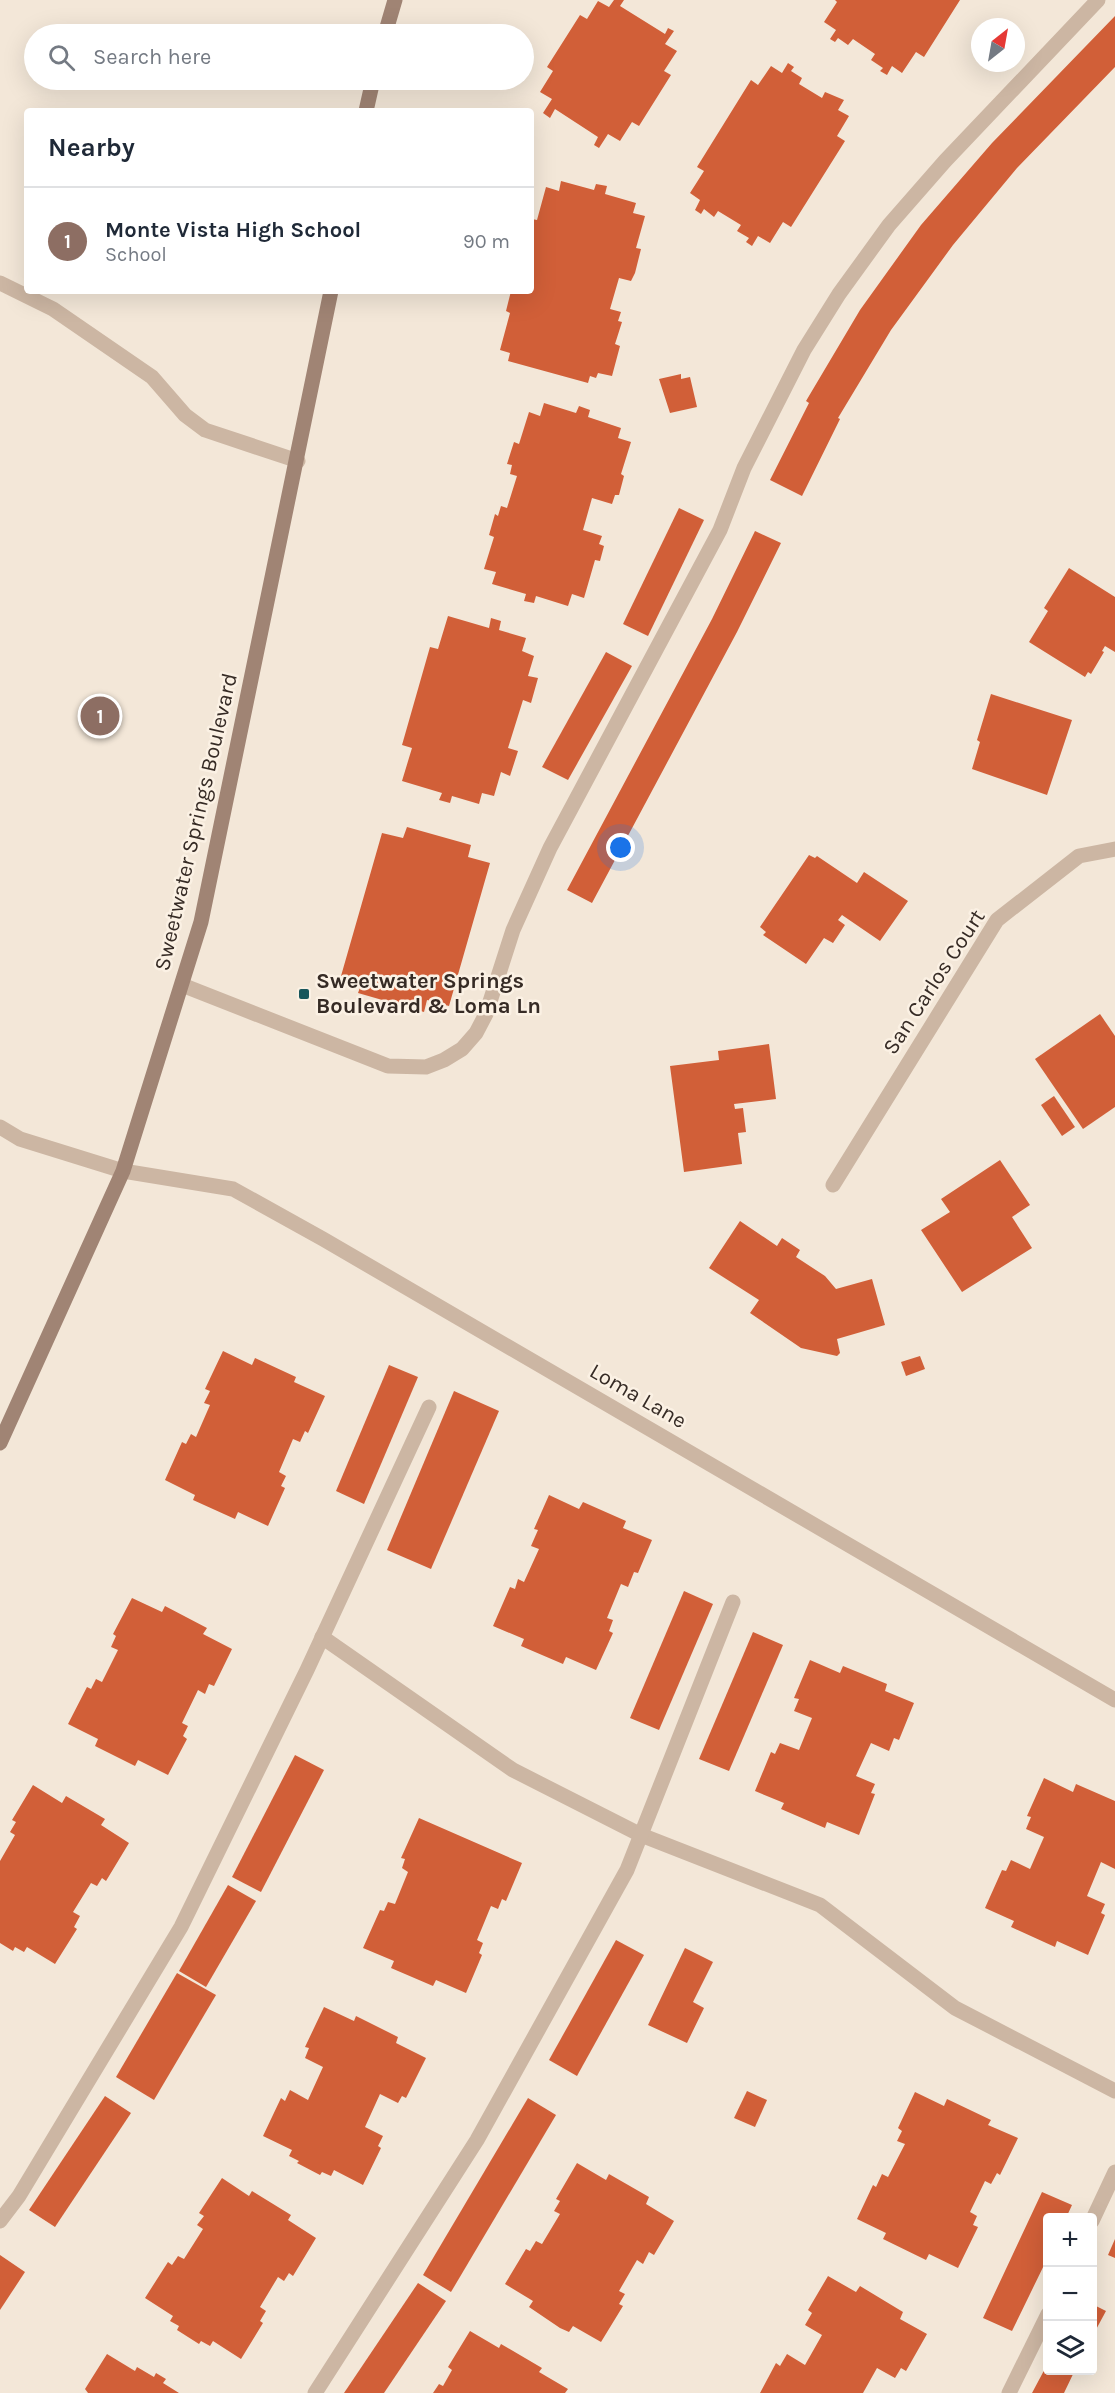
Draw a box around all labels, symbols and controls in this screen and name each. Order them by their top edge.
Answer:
north arrow [971,18,1025,72]
search box [24,24,534,90]
icon: search [45,41,78,74]
text: Search here [93,44,211,70]
text: Nearby [48,132,135,163]
text: Monte Vista High School [105,217,361,243]
text: 1 [64,230,71,253]
text: 90 m [463,230,510,253]
text: School [105,243,167,266]
street label: Sweetwater Springs Boulevard [149,671,243,973]
pin: 1 [80,694,120,738]
your location [606,833,635,862]
street label: San Carlos Court [877,905,991,1059]
place label: Sweetwater Springs Boulevard & Loma Ln [316,968,541,1019]
marker: Sweetwater Springs Boulevard & Loma Ln [297,987,311,1001]
street label: Loma Lane [585,1358,691,1434]
map controls [1043,2213,1097,2375]
button: + [1043,2213,1097,2267]
button: − [1043,2267,1097,2321]
button: layers [1043,2321,1097,2375]

